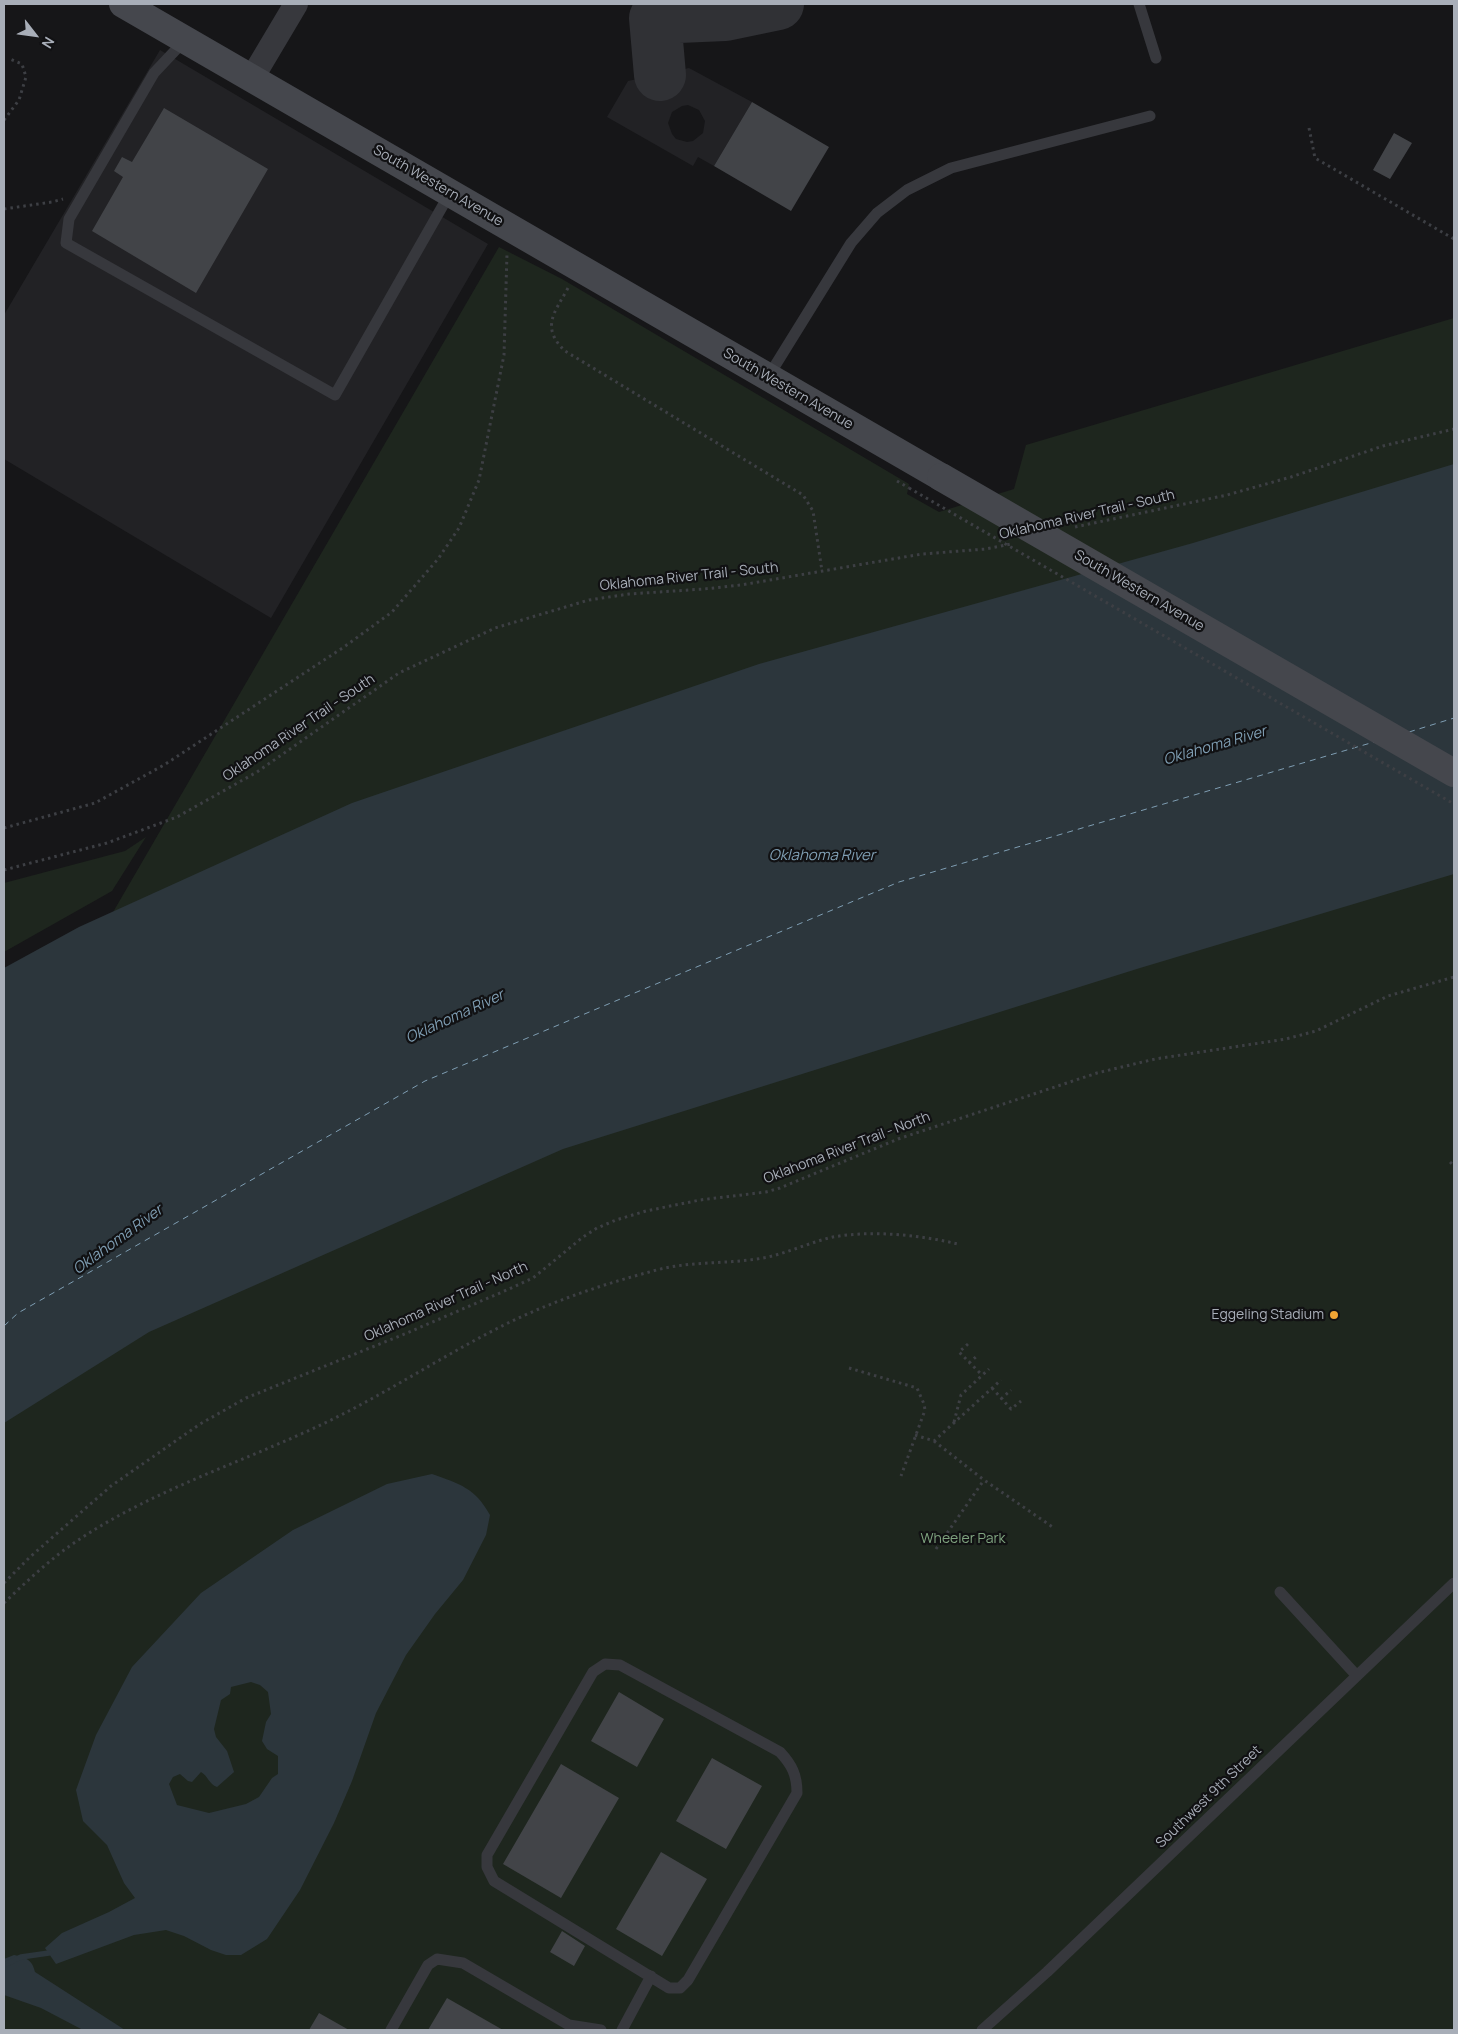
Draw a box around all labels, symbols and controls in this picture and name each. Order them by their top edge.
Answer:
north arrow [10,10,60,60]
text: N [38,34,59,52]
street label: South Western Avenue [370,142,506,230]
street label: South Western Avenue [720,345,856,433]
street label: Oklahoma River Trail - South [998,487,1176,543]
street label: South Western Avenue [1071,547,1207,635]
street label: Oklahoma River Trail - South [599,559,779,595]
street label: Oklahoma River Trail - South [220,671,378,785]
water label: Oklahoma River [1161,723,1269,769]
water label: Oklahoma River [769,847,875,865]
water label: Oklahoma River [403,986,507,1048]
street label: Oklahoma River Trail - North [761,1108,933,1188]
water label: Oklahoma River [70,1201,166,1279]
street label: Oklahoma River Trail - North [362,1258,530,1346]
place label: Eggeling Stadium [1212,1307,1324,1323]
marker: Eggeling Stadium [1328,1309,1340,1321]
park label: Wheeler Park [921,1531,1005,1547]
street label: Southwest 9th Street [1153,1742,1265,1852]

